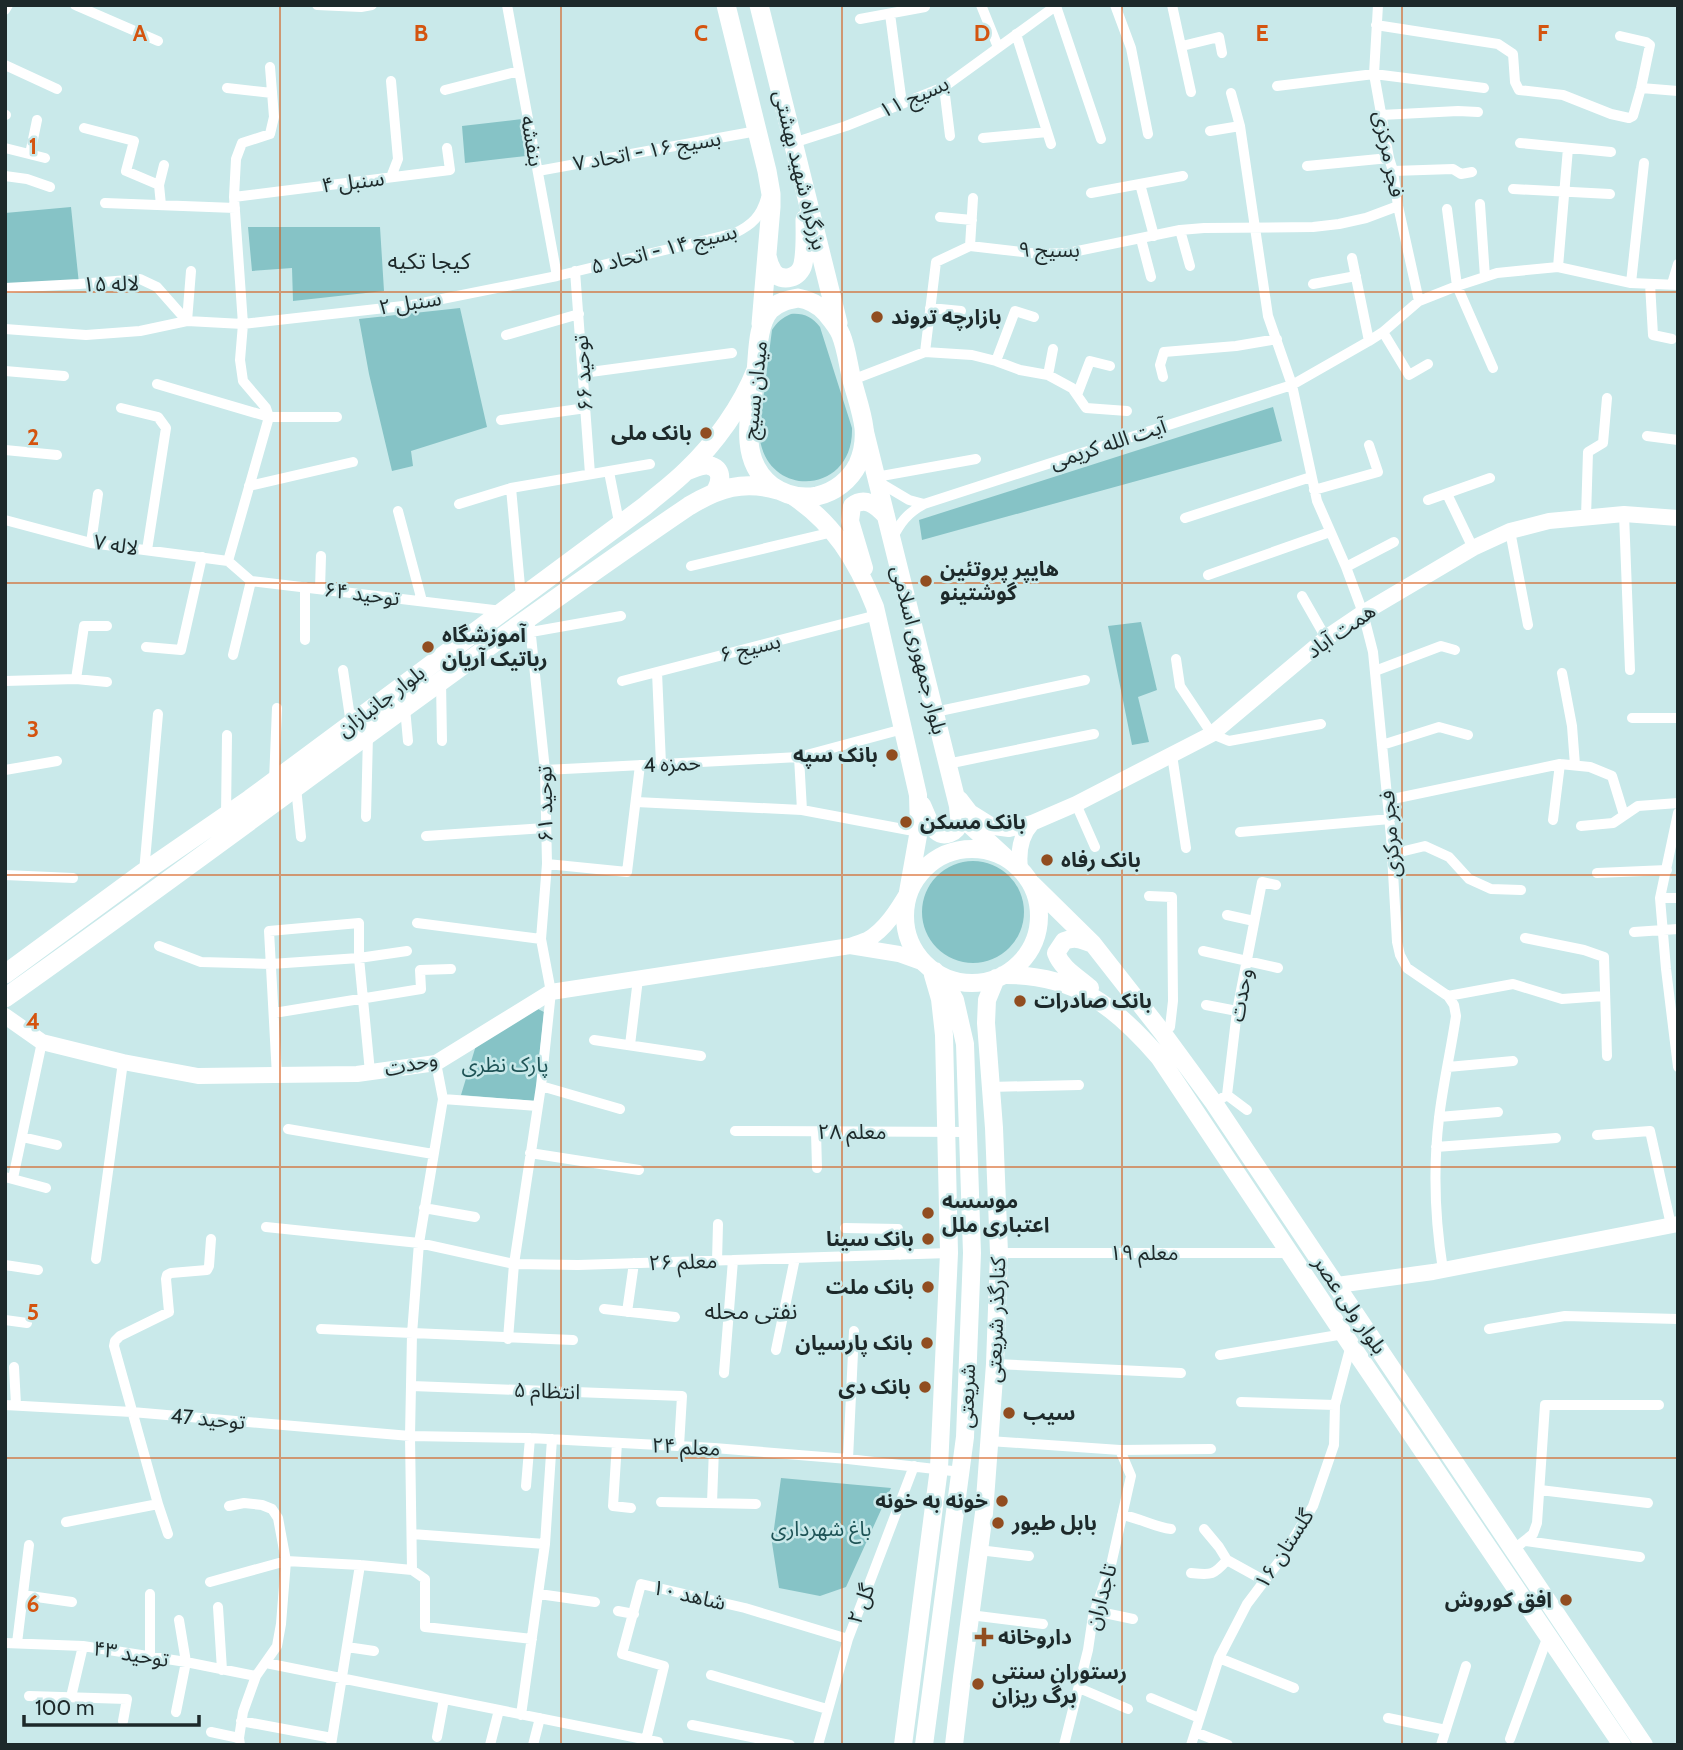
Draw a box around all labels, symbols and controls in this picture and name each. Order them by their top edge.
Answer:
text: A [133,19,148,47]
text: B [414,19,428,47]
text: C [694,19,708,47]
text: D [974,19,990,47]
text: E [1255,19,1269,47]
text: F [1537,19,1549,47]
street label: بسیج ۱۱ [875,70,954,126]
street label: بزرگراه شهید بهشتی [769,87,832,252]
street label: فجر مرکزی [1369,109,1410,199]
street label: بنفشه [516,113,549,168]
street label: بسیج ۱۶ - اتحاد ۷ [571,125,723,179]
text: 1 [29,132,37,160]
street label: سنبل ۴ [320,165,386,198]
street label: بسیج ۱۴ - اتحاد ۵ [588,218,740,282]
street label: بسیج ۹ [1018,237,1080,265]
district label: کیجا تکیه [388,247,471,275]
street label: لاله ۱۵ [82,271,140,296]
street label: سنبل ۲ [377,285,443,320]
place label: بازارچه تروند [891,304,1002,331]
marker: بازارچه تروند [869,309,885,325]
street label: توحید ۶۶ [567,334,598,412]
street label: میدان بسیج [737,339,775,441]
street label: آیت الله کریمی [1047,413,1170,474]
place label: بانک ملی [611,420,692,445]
text: 2 [27,423,39,451]
marker: بانک ملی [698,425,714,441]
street label: لاله ۷ [92,529,140,560]
place label: هایپر پروتئین گوشتینو [940,556,1059,605]
street label: بلوار جمهوری اسلامی [886,563,953,737]
marker: هایپر پروتئین گوشتینو [918,573,934,589]
street label: توحید ۶۴ [323,576,401,611]
street label: همت آباد [1301,598,1380,663]
place label: آموزشگاه رباتیک آریان [442,622,548,671]
street label: بسیج ۶ [717,628,784,670]
marker: آموزشگاه رباتیک آریان [420,639,436,655]
street label: بلوار جانبازان [332,660,429,742]
text: 3 [27,715,39,743]
place label: بانک سپه [793,742,878,769]
marker: بانک سپه [884,747,900,763]
street label: حمزه 4 [643,750,701,777]
street label: توحید ۶۱ [531,766,558,842]
street label: فجر مرکزی [1374,790,1405,878]
place label: بانک مسکن [920,809,1026,834]
marker: بانک مسکن [898,814,914,830]
place label: بانک رفاه [1061,847,1141,872]
marker: بانک رفاه [1039,852,1055,868]
street label: وحدت [1224,966,1257,1024]
place label: بانک صادرات [1034,988,1152,1013]
marker: بانک صادرات [1012,993,1028,1009]
text: 4 [26,1007,40,1035]
street label: وحدت [382,1046,440,1081]
park label: پارک نظری [461,1052,549,1078]
street label: معلم ۲۸ [818,1119,886,1147]
place label: موسسه اعتباری ملل [942,1188,1049,1237]
marker: موسسه اعتباری ملل [920,1205,936,1221]
place label: بانک سینا [826,1226,914,1251]
marker: بانک سینا [920,1231,936,1247]
street label: معلم ۱۹ [1110,1240,1178,1268]
street label: معلم ۲۶ [648,1248,718,1278]
street label: بلوار ولی عصر [1308,1250,1392,1359]
street label: کنارگذر شریعتی [981,1256,1010,1383]
place label: بانک ملت [826,1274,914,1299]
marker: بانک ملت [920,1279,936,1295]
district label: نفتی محله [704,1297,798,1325]
text: 5 [27,1298,39,1326]
place label: بانک پارسیان [795,1330,913,1357]
marker: بانک پارسیان [919,1335,935,1351]
street label: شریعتی [953,1363,980,1429]
place label: بانک دی [838,1374,911,1399]
street label: انتظام ۵ [513,1377,581,1408]
marker: بانک دی [917,1379,933,1395]
place label: سیب [1023,1400,1076,1425]
street label: توحید 47 [170,1403,246,1434]
marker: سیب [1001,1405,1017,1421]
street label: معلم ۲۴ [651,1432,721,1464]
place label: خونه به خونه [875,1488,988,1513]
marker: خونه به خونه [994,1493,1010,1509]
street label: گلستان ۱۶ [1249,1504,1319,1593]
place label: بابل طیور [1011,1510,1097,1535]
marker: بابل طیور [990,1515,1006,1531]
park label: باغ شهرداری [771,1516,871,1544]
street label: تاجداران [1079,1561,1122,1633]
street label: شاهد ۱۰ [650,1574,728,1615]
street label: گل ۲ [842,1580,880,1627]
place label: افق کوروش [1445,1587,1552,1613]
text: 6 [27,1590,39,1618]
marker: افق کوروش [1558,1592,1574,1608]
place label: داروخانه [998,1624,1072,1649]
marker: داروخانه [976,1629,992,1645]
street label: توحید ۴۳ [91,1635,171,1672]
place label: رستوران سنتی برگ ریزان [992,1659,1127,1708]
marker: رستوران سنتی برگ ریزان [970,1676,986,1692]
scale bar [24,1684,200,1728]
text: 100 m [35,1695,94,1720]

